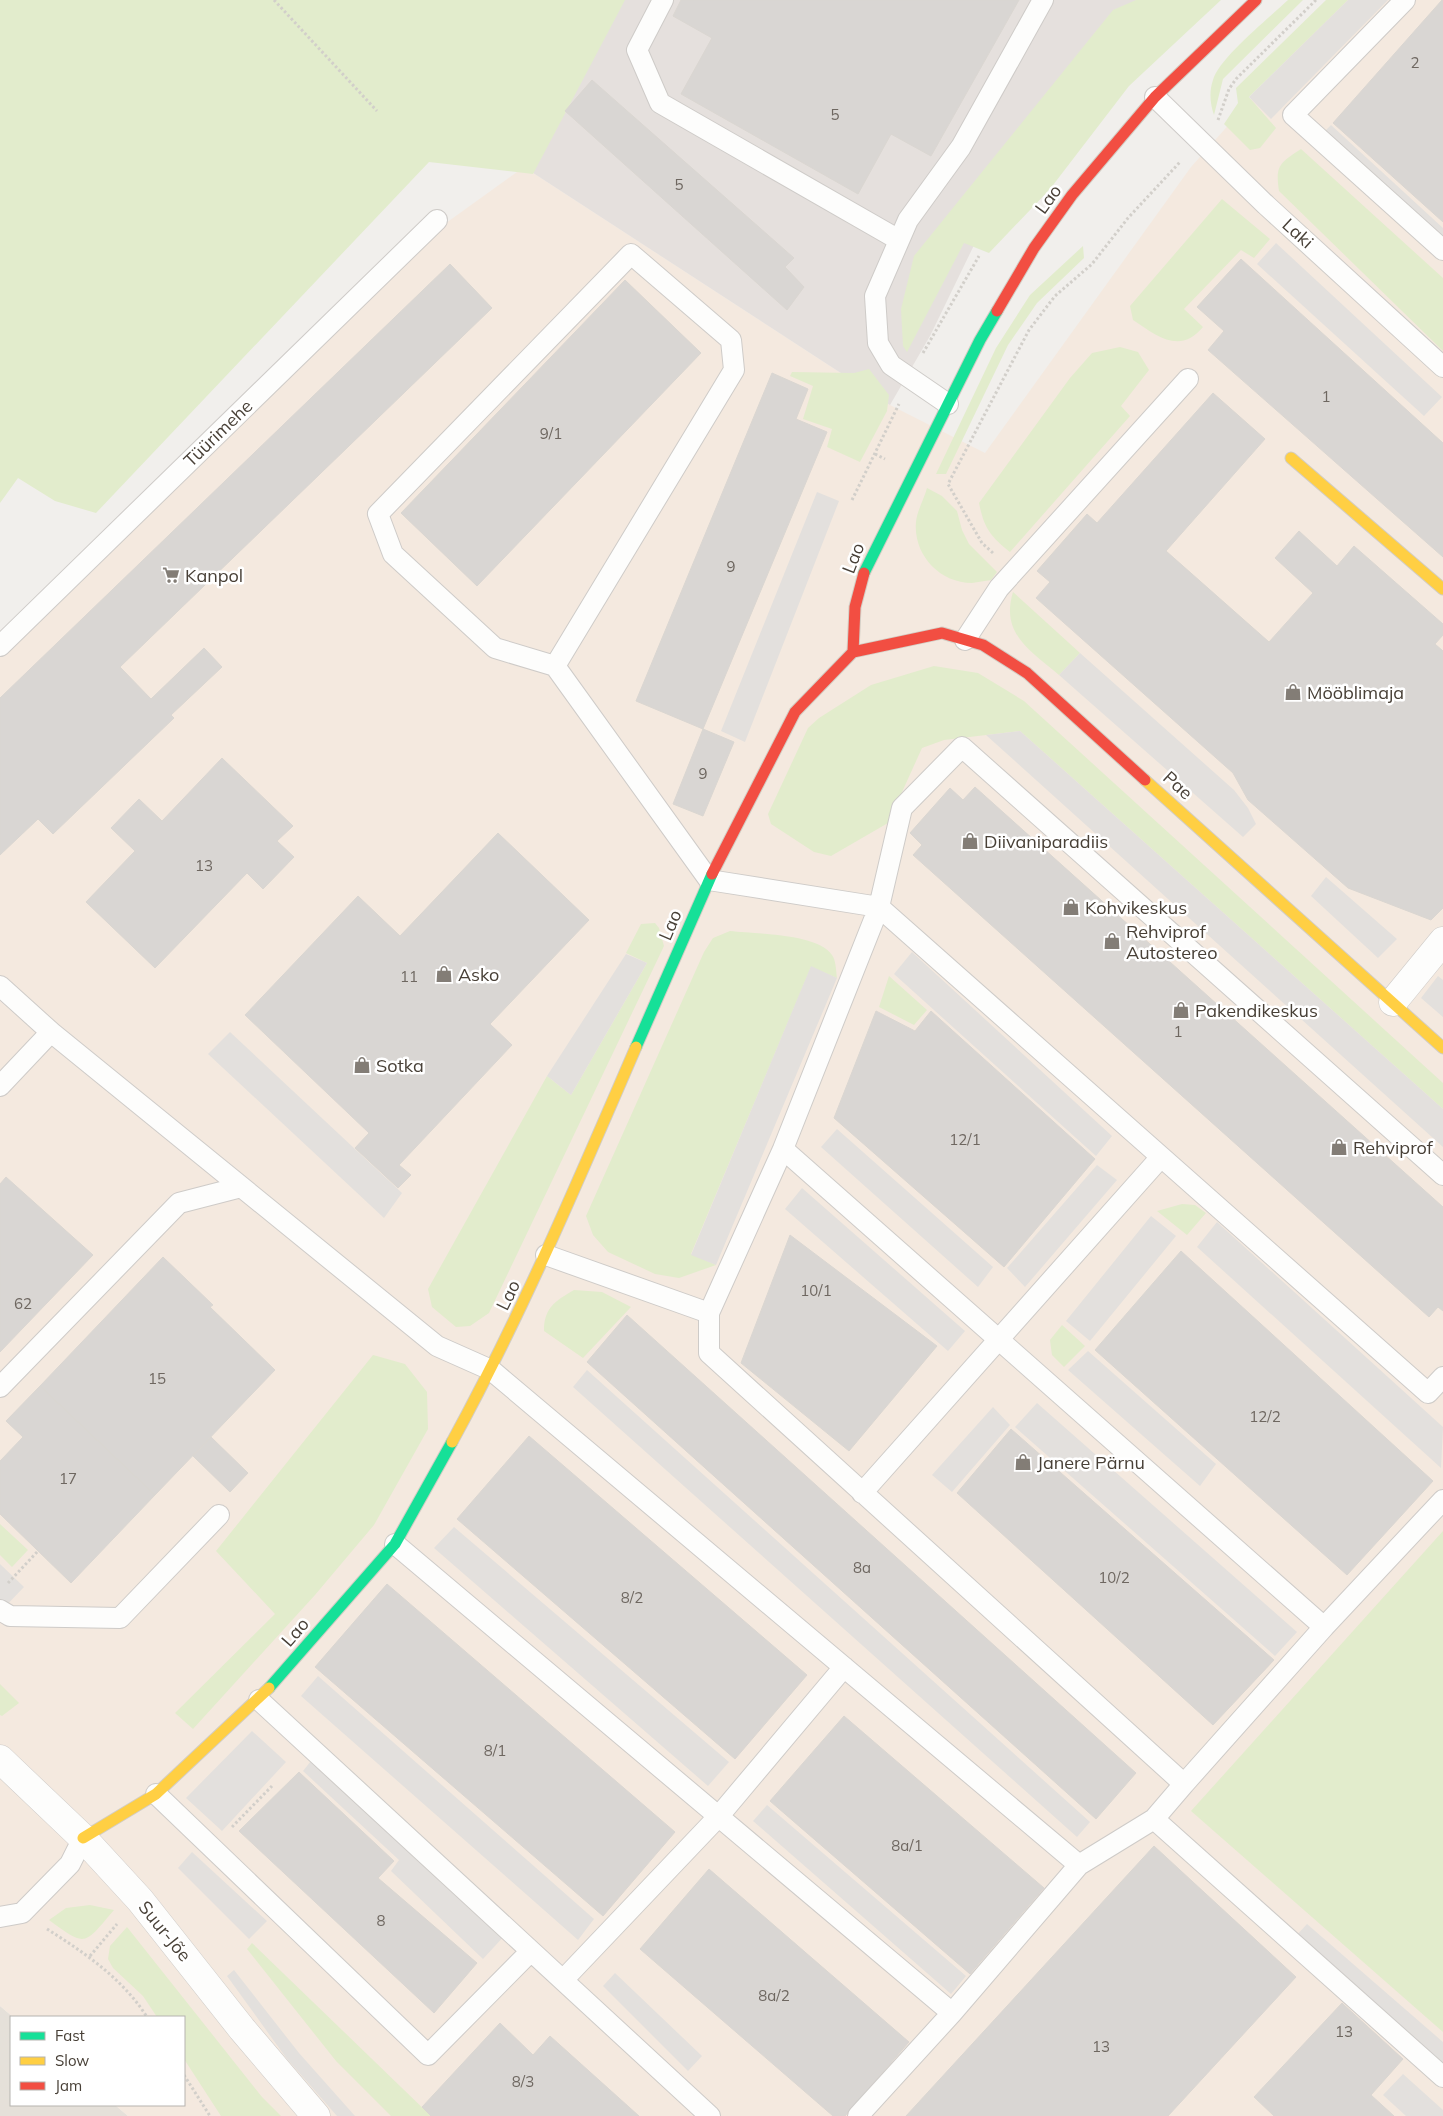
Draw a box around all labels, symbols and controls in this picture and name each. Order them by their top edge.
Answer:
house number: 2 [1410,53,1420,72]
house number: 5 [830,105,840,124]
house number: 5 [674,175,684,194]
street label: Lao [1030,180,1066,218]
street label: Laki [1278,213,1318,253]
house number: 1 [1321,387,1331,406]
street label: Tüürimehe [179,394,257,472]
house number: 9/1 [540,424,562,443]
street label: Lao [837,539,869,577]
house number: 9 [726,557,736,576]
place label: Kanpol [185,564,243,587]
supermarket icon: Kanpol [161,565,181,585]
place label: Mööblimaja [1307,681,1404,704]
shop icon: Mööblimaja [1283,682,1303,702]
house number: 9 [698,764,708,783]
street label: Pae [1158,766,1198,804]
place label: Diivaniparadiis [984,830,1108,853]
shop icon: Diivaniparadiis [960,831,980,851]
house number: 13 [195,856,213,875]
place label: Kohvikeskus [1085,896,1187,919]
shop icon: Kohvikeskus [1061,897,1081,917]
street label: Lao [653,906,687,944]
place label: Rehviprof Autostereo [1126,920,1217,964]
shop icon: Rehviprof Autostereo [1102,931,1122,951]
place label: Asko [458,963,499,986]
shop icon: Asko [434,964,454,984]
house number: 11 [400,967,418,986]
place label: Pakendikeskus [1195,999,1318,1022]
shop icon: Pakendikeskus [1171,1000,1191,1020]
house number: 1 [1173,1022,1183,1041]
place label: Sotka [376,1054,424,1077]
shop icon: Sotka [352,1055,372,1075]
house number: 12/1 [949,1130,981,1149]
place label: Rehviprof [1353,1136,1434,1159]
shop icon: Rehviprof [1329,1137,1349,1157]
street label: Lao [491,1276,525,1314]
house number: 10/1 [800,1281,832,1300]
house number: 62 [14,1294,32,1313]
house number: 15 [148,1369,166,1388]
house number: 12/2 [1249,1407,1281,1426]
place label: Janere Pärnu [1037,1451,1145,1474]
shop icon: Janere Pärnu [1013,1452,1033,1472]
house number: 17 [59,1469,77,1488]
house number: 8a [853,1558,871,1577]
house number: 10/2 [1098,1568,1130,1587]
house number: 8/2 [621,1588,643,1607]
street label: Lao [276,1613,314,1651]
house number: 8/1 [484,1741,506,1760]
house number: 8a/1 [891,1836,923,1855]
street label: Suur-Jõe [134,1896,196,1966]
house number: 8 [376,1911,386,1930]
house number: 8a/2 [758,1986,790,2005]
legend [10,2016,185,2106]
house number: 13 [1335,2022,1353,2041]
text: Fast [55,2026,85,2045]
house number: 13 [1092,2037,1110,2056]
text: Slow [55,2051,89,2070]
house number: 8/3 [512,2072,534,2091]
text: Jam [55,2076,82,2095]

